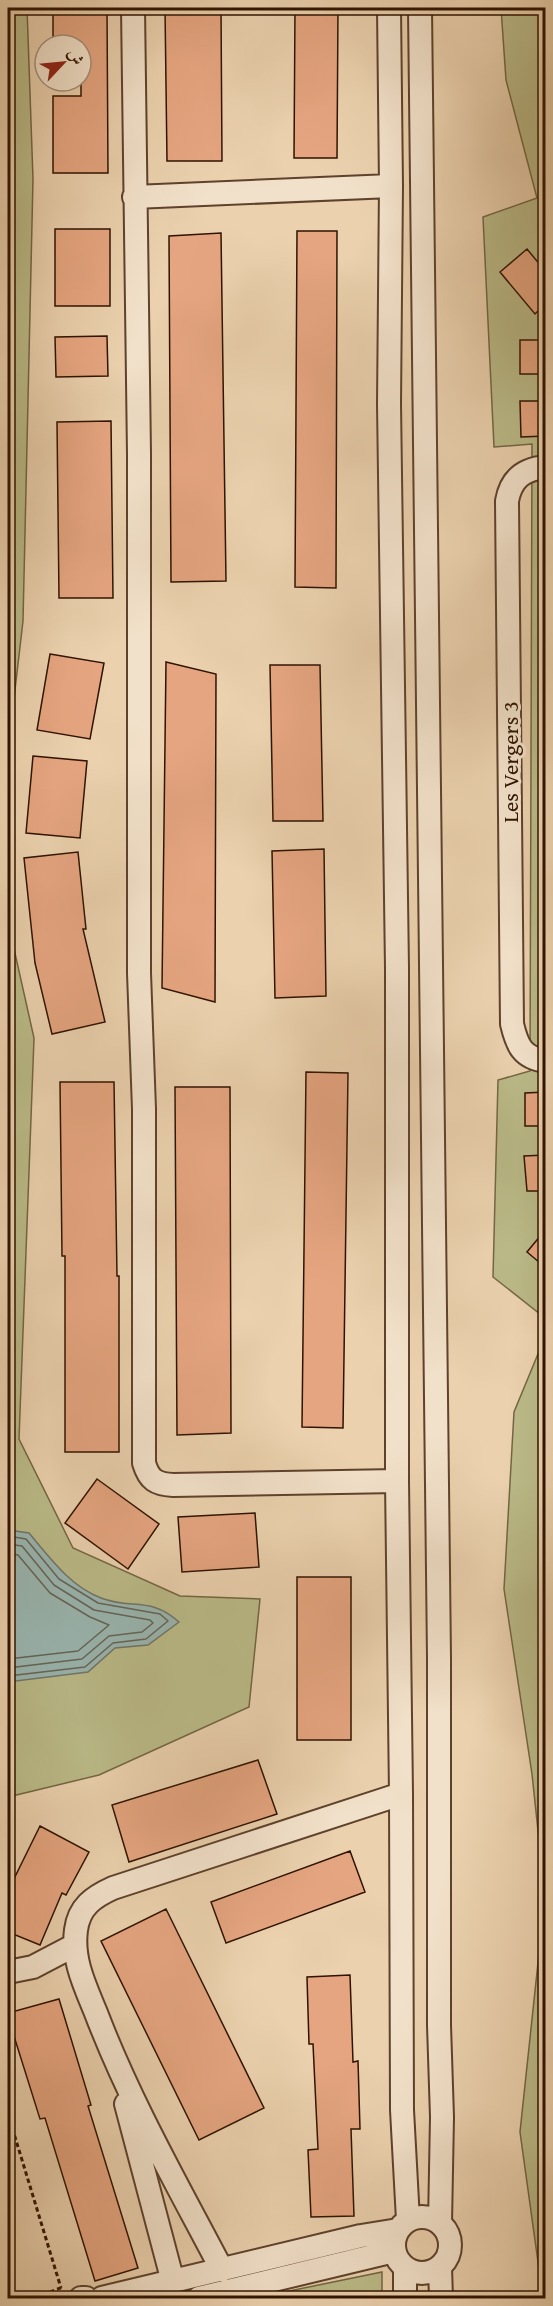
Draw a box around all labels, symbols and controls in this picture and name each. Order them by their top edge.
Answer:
north arrow [33,33,93,93]
text: ش [62,44,91,69]
street label: Les Vergers 3 [494,701,526,823]

